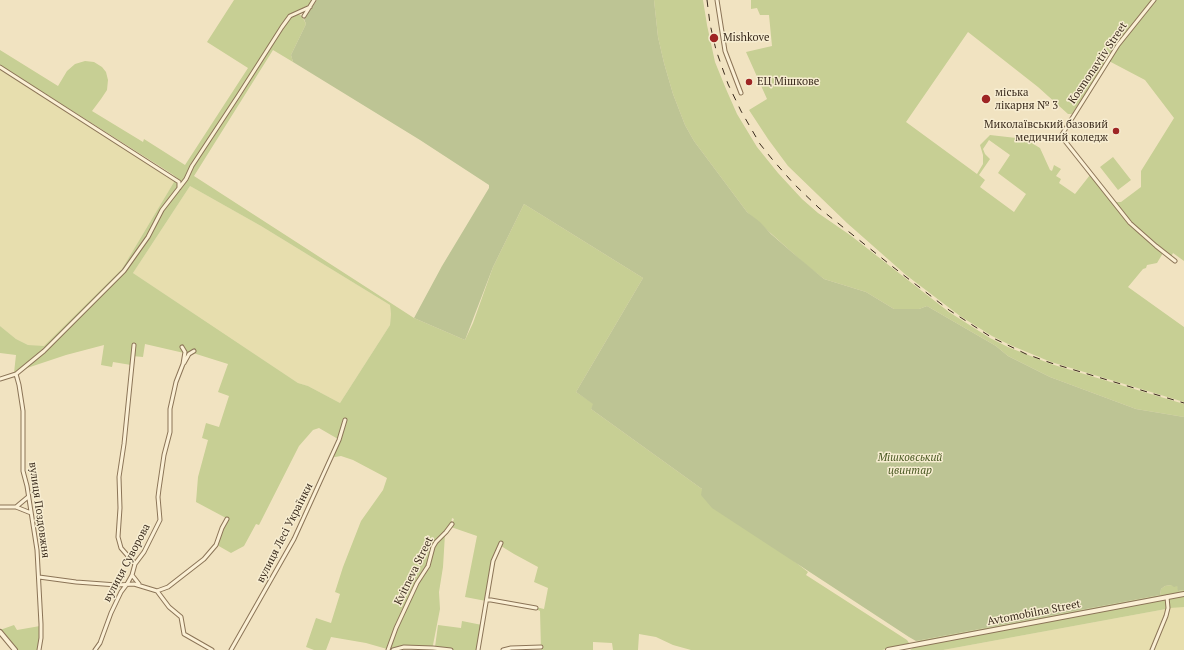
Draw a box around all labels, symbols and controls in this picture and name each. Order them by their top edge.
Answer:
street label: Kosmonavtiv Street [1066,20,1130,106]
place label: Mishkove [723,31,769,45]
marker: Mishkove [708,32,720,44]
place label: ЕЦ Мішкове [757,75,819,89]
marker: ЕЦ Мішкове [744,77,754,87]
place label: міська лікарня № 3 [995,86,1058,112]
marker: міська лікарня № 3 [980,93,992,105]
place label: Миколаївський базовий медичний коледж [984,118,1108,144]
marker: Миколаївський базовий медичний коледж [1111,126,1121,136]
park label: Мішковський цвинтар [878,451,942,477]
street label: вулиця Поздовжня [26,461,52,559]
street label: вулиця Лесі Українки [254,481,316,585]
street label: вулиця Суворова [101,522,153,604]
street label: Kvitneva Street [392,535,436,607]
street label: Avtomobilna Street [986,597,1082,629]

